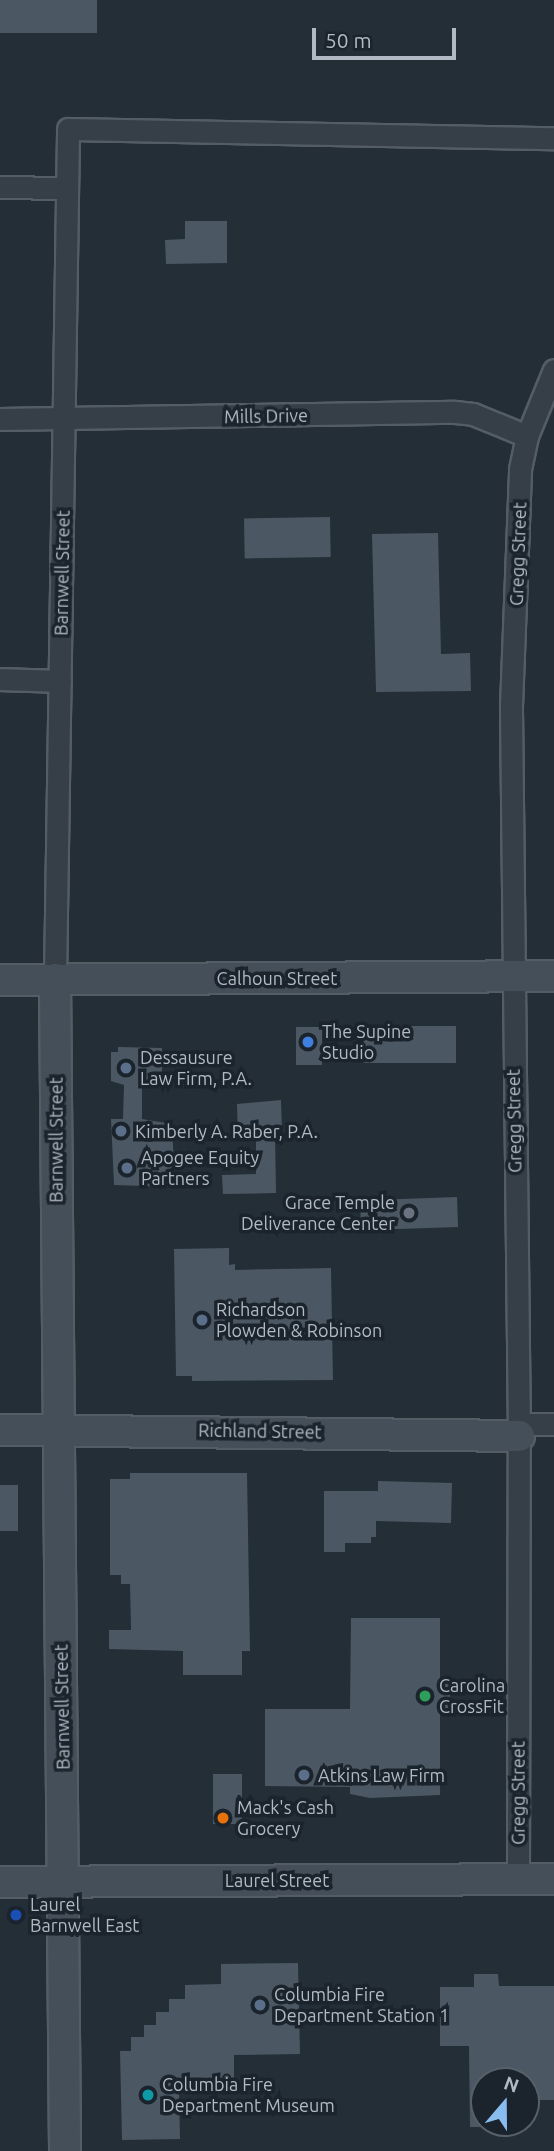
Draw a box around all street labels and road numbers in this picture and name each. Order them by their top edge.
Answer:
street label: Mills Drive [224,404,308,428]
street label: Gregg Street [505,502,531,606]
street label: Barnwell Street [50,510,74,636]
street label: Calhoun Street [217,967,337,989]
street label: Gregg Street [502,1069,526,1173]
street label: Barnwell Street [45,1077,67,1203]
street label: Richland Street [198,1419,322,1443]
street label: Barnwell Street [50,1644,74,1770]
street label: Gregg Street [507,1741,529,1845]
street label: Laurel Street [225,1869,329,1891]

